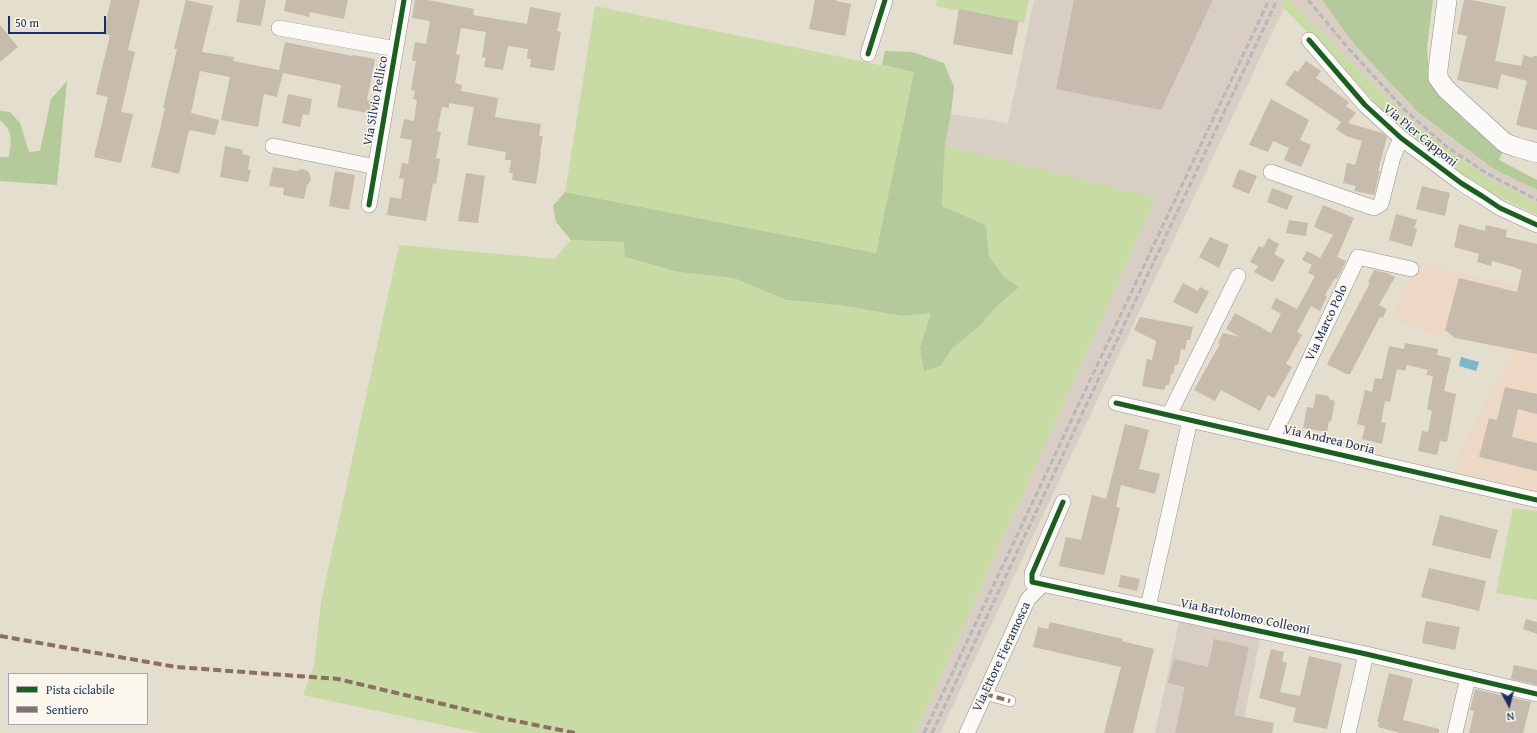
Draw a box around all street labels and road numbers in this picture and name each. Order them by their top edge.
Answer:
street label: Via Silvio Pellico [360,55,392,147]
street label: Via Pier Capponi [1380,101,1460,171]
street label: Via Marco Polo [1303,282,1351,364]
street label: Via Andrea Doria [1282,422,1376,458]
street label: Via Bartolomeo Colleoni [1179,596,1311,638]
street label: Via Ettore Fieramosca [970,600,1034,714]

